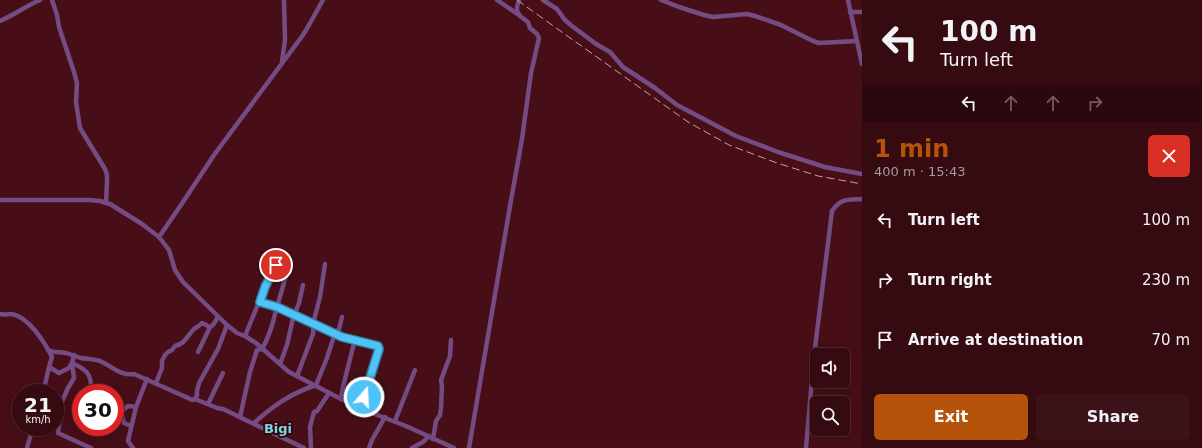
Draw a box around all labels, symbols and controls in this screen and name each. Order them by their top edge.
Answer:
text: 100 m [940,15,1037,48]
icon: left [874,16,926,68]
text: Turn left [940,49,1013,70]
icon: left [958,92,980,114]
icon: ahead [1000,92,1022,114]
icon: ahead [1042,92,1064,114]
icon: right [1084,92,1106,114]
text: 1 min [874,135,949,163]
button: close [1148,135,1190,177]
text: 400 m · 15:43 [874,164,965,179]
icon: left [874,209,896,231]
text: Turn left [908,211,980,229]
text: 100 m [1142,211,1190,229]
pin [259,248,293,282]
icon: arrive [265,254,287,276]
icon: right [874,269,896,291]
text: Turn right [908,271,992,289]
text: 230 m [1142,271,1190,289]
icon: arrive [874,329,896,351]
text: Arrive at destination [908,331,1083,349]
text: 70 m [1152,331,1190,349]
map controls [810,348,850,436]
button: sound [810,348,850,388]
position arrow [343,376,385,418]
speed limit sign: 30 [72,384,124,436]
text: 21 [24,393,52,417]
button: Exit [874,394,1028,440]
button: Share [1036,394,1190,440]
button: search [810,396,850,436]
text: km/h [25,414,51,425]
district label: Bigi [264,421,292,436]

